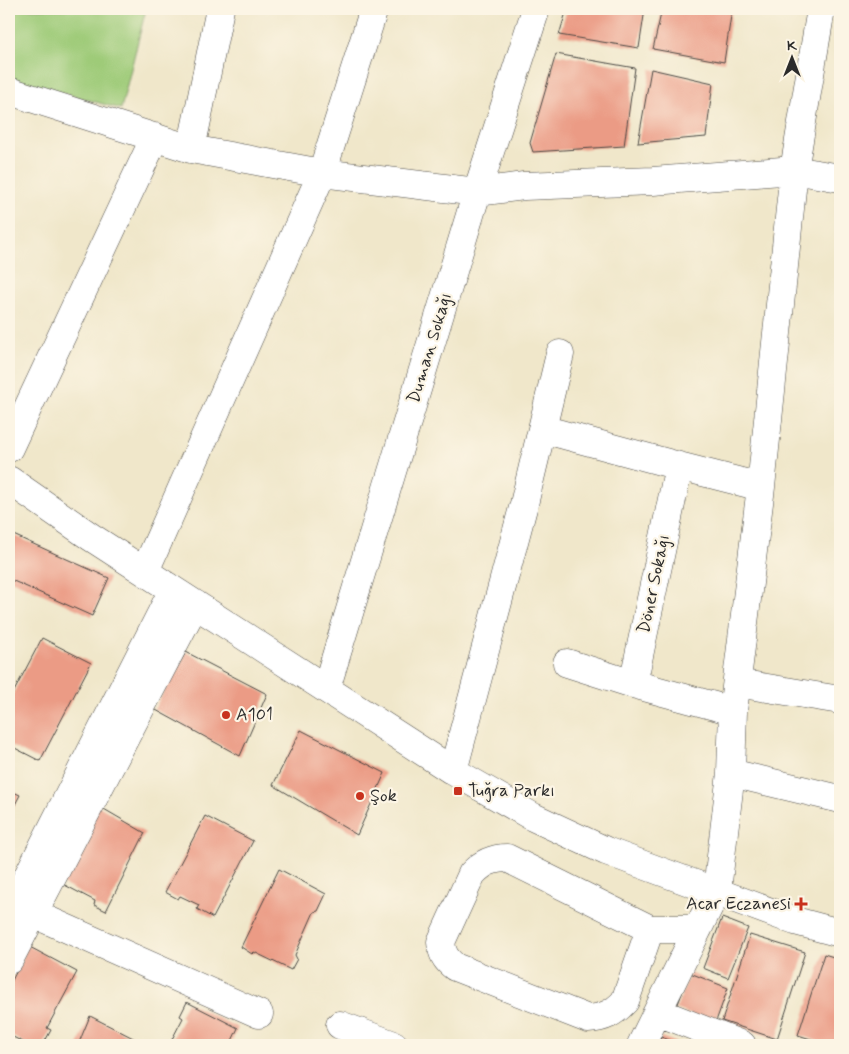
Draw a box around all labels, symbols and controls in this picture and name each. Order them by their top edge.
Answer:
north arrow [766,32,816,82]
text: K [787,37,798,55]
street label: Duman Sokağı [402,290,458,406]
street label: Döner Sokağı [632,532,676,636]
place label: A101 [236,703,273,727]
marker: A101 [220,709,232,721]
place label: Tuğra Parkı [468,779,555,803]
place label: Şok [370,784,397,808]
marker: Tuğra Parkı [452,785,464,797]
marker: Şok [354,790,366,802]
place label: Acar Eczanesi [686,892,791,916]
marker: Acar Eczanesi [795,898,807,910]

